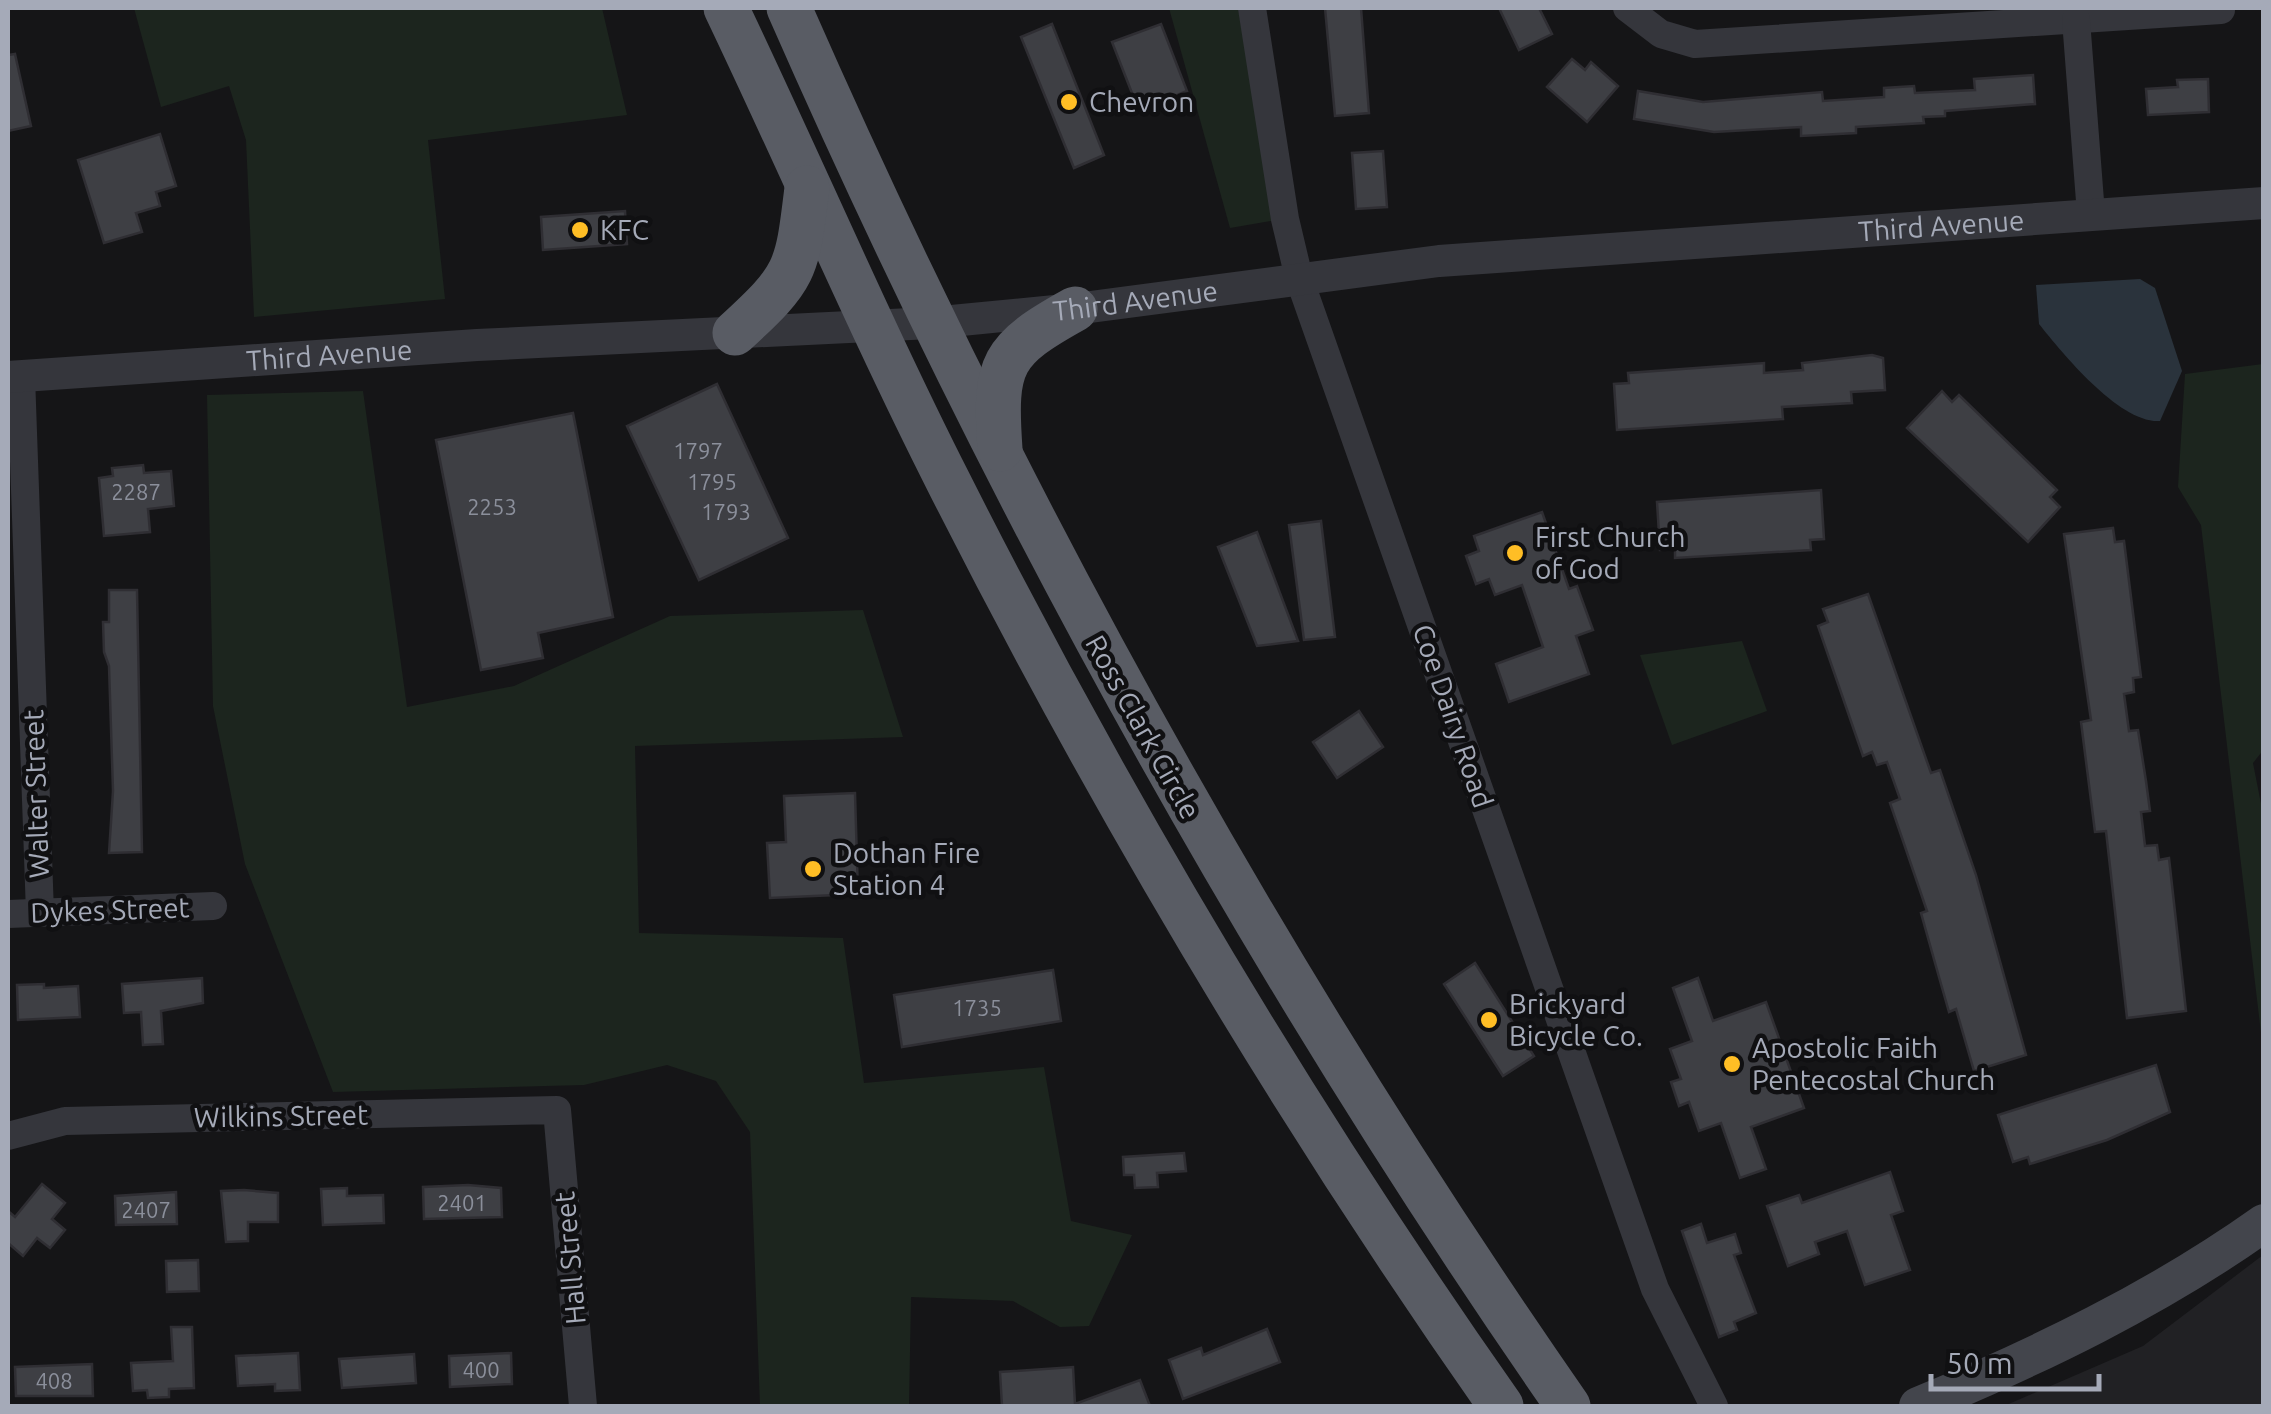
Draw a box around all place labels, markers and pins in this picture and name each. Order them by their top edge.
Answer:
place label: Chevron [1089,86,1194,117]
marker: Chevron [1058,91,1080,113]
place label: KFC [600,214,649,245]
marker: KFC [569,219,591,241]
place label: First Church of God [1535,521,1685,584]
marker: First Church of God [1504,542,1526,564]
place label: Dothan Fire Station 4 [833,837,981,900]
marker: Dothan Fire Station 4 [802,858,824,880]
place label: Brickyard Bicycle Co. [1509,988,1643,1051]
marker: Brickyard Bicycle Co. [1478,1009,1500,1031]
place label: Apostolic Faith Pentecostal Church [1752,1032,1995,1095]
marker: Apostolic Faith Pentecostal Church [1721,1053,1743,1075]

